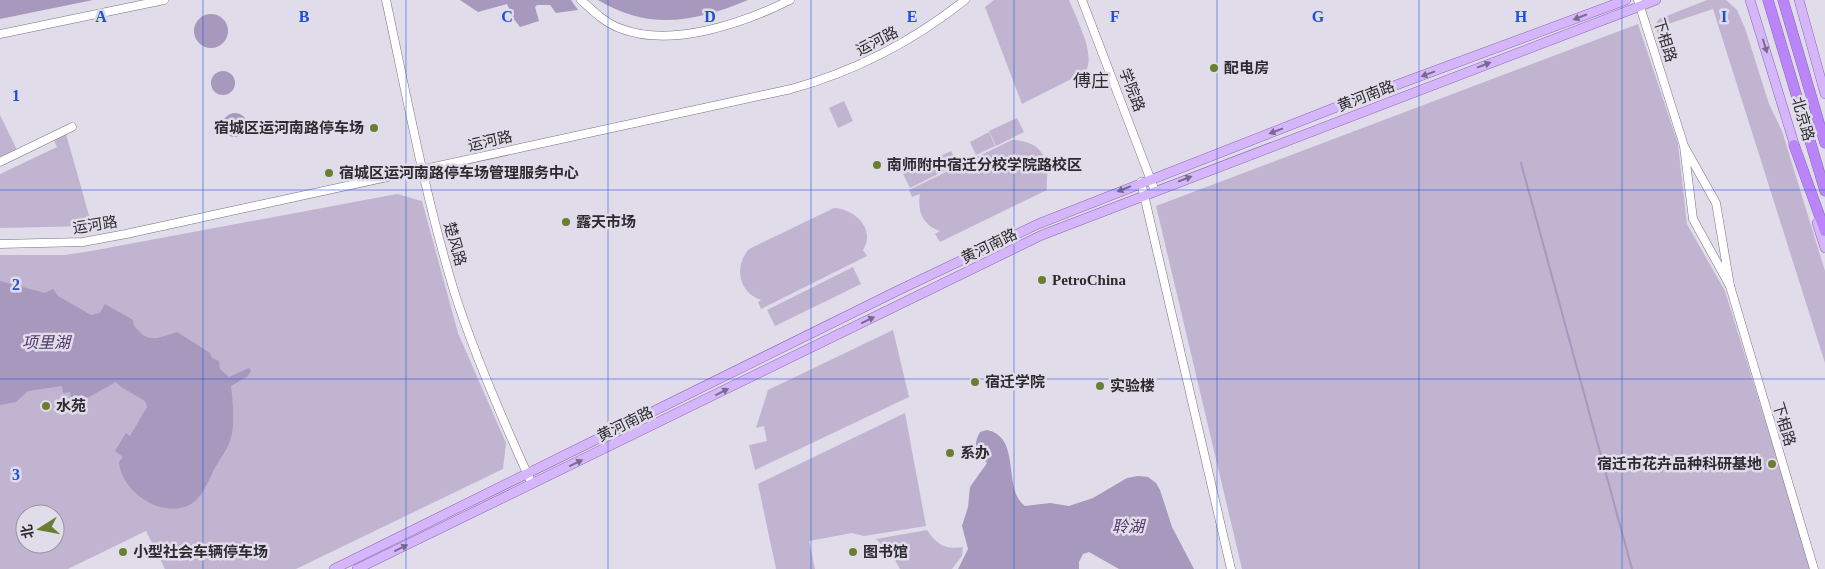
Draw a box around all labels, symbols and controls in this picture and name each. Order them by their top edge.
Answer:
text: A [95,8,107,25]
text: B [299,8,310,25]
text: C [501,8,513,25]
text: D [704,8,716,25]
text: E [907,8,917,25]
text: F [1110,8,1120,25]
text: G [1312,8,1325,25]
text: H [1515,8,1528,25]
text: I [1721,8,1727,25]
one-way arrow [1573,14,1588,21]
street label: 下相路 [1651,16,1679,64]
street label: 运河路 [853,24,901,58]
one-way arrow [1762,39,1770,54]
place label: 配电房 [1224,60,1269,76]
one-way arrow [1477,61,1492,69]
marker: 配电房 [1208,62,1220,74]
street label: 学院路 [1116,66,1148,114]
one-way arrow [1420,70,1435,78]
district label: 傅庄 [1073,71,1109,91]
street label: 黄河南路 [1335,78,1397,114]
text: 1 [12,87,20,104]
street label: 北京路 [1789,95,1818,143]
place label: 宿城区运河南路停车场 [214,119,364,136]
marker: 宿城区运河南路停车场 [368,122,380,134]
one-way arrow [1268,127,1283,135]
street label: 运河路 [466,128,514,154]
place label: 南师附中宿迁分校学院路校区 [887,156,1082,173]
marker: 南师附中宿迁分校学院路校区 [871,159,883,171]
place label: 宿城区运河南路停车场管理服务中心 [339,164,579,181]
marker: 宿城区运河南路停车场管理服务中心 [323,167,335,179]
one-way arrow [1178,175,1193,183]
one-way arrow [1116,185,1131,193]
street label: 运河路 [72,214,118,236]
place label: 露天市场 [576,214,636,230]
marker: 露天市场 [560,216,572,228]
street label: 楚风路 [441,220,469,268]
street label: 黄河南路 [959,226,1019,266]
place label: PetroChina [1052,272,1126,288]
marker: PetroChina [1036,274,1048,286]
text: 2 [12,276,20,293]
one-way arrow [861,316,875,324]
water label: 项里湖 [22,334,73,351]
place label: 宿迁学院 [985,373,1045,390]
marker: 宿迁学院 [969,376,981,388]
place label: 实验楼 [1110,377,1155,394]
marker: 实验楼 [1094,380,1106,392]
one-way arrow [715,388,729,396]
place label: 水苑 [56,398,86,414]
marker: 水苑 [40,400,52,412]
street label: 下相路 [1770,400,1798,448]
street label: 黄河南路 [595,404,655,444]
place label: 系办 [960,445,990,461]
marker: 系办 [944,447,956,459]
place label: 宿迁市花卉品种科研基地 [1597,456,1762,472]
marker: 宿迁市花卉品种科研基地 [1766,458,1778,470]
one-way arrow [569,459,583,467]
text: 3 [12,466,20,483]
north arrow [15,504,65,554]
water label: 聆湖 [1112,518,1147,535]
text: 北 [19,523,36,540]
place label: 小型社会车辆停车场 [133,543,268,560]
one-way arrow [393,543,408,552]
place label: 图书馆 [863,544,908,560]
marker: 小型社会车辆停车场 [117,546,129,558]
marker: 图书馆 [847,546,859,558]

